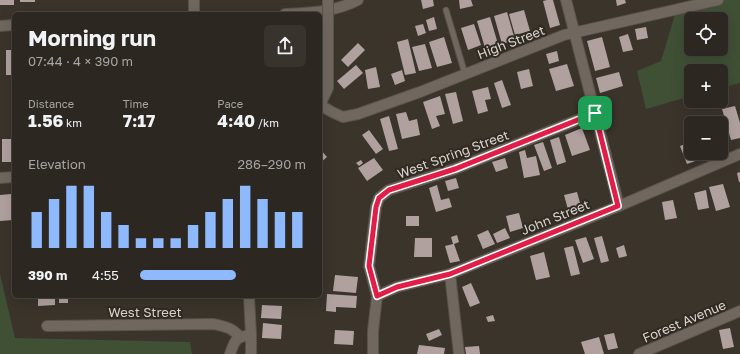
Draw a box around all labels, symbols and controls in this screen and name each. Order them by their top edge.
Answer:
map controls [684,12,728,160]
button: locate [684,12,728,56]
street label: High Street [475,22,547,62]
text: Morning run [28,24,156,51]
button: share [264,25,306,67]
text: 07:44 · 4 × 390 m [28,53,133,69]
button: + [684,64,728,108]
pin [578,96,612,130]
text: Distance [28,97,74,110]
text: Time [123,97,149,110]
text: Pace [217,97,243,110]
icon: arrive [584,102,606,124]
text: 1.56 [28,110,63,131]
text: 7:17 [123,110,155,131]
text: 4:40 [217,110,255,131]
text: km [63,116,82,129]
text: /km [255,116,279,129]
button: − [684,116,728,160]
street label: West Spring Street [395,126,511,182]
text: Elevation [28,156,86,172]
text: 286–290 m [238,156,306,172]
street label: John Street [518,196,592,238]
text: 390 m [28,267,67,283]
text: 4:55 [92,267,119,283]
street label: Forest Avenue [640,296,728,346]
street label: West Street [108,304,182,320]

